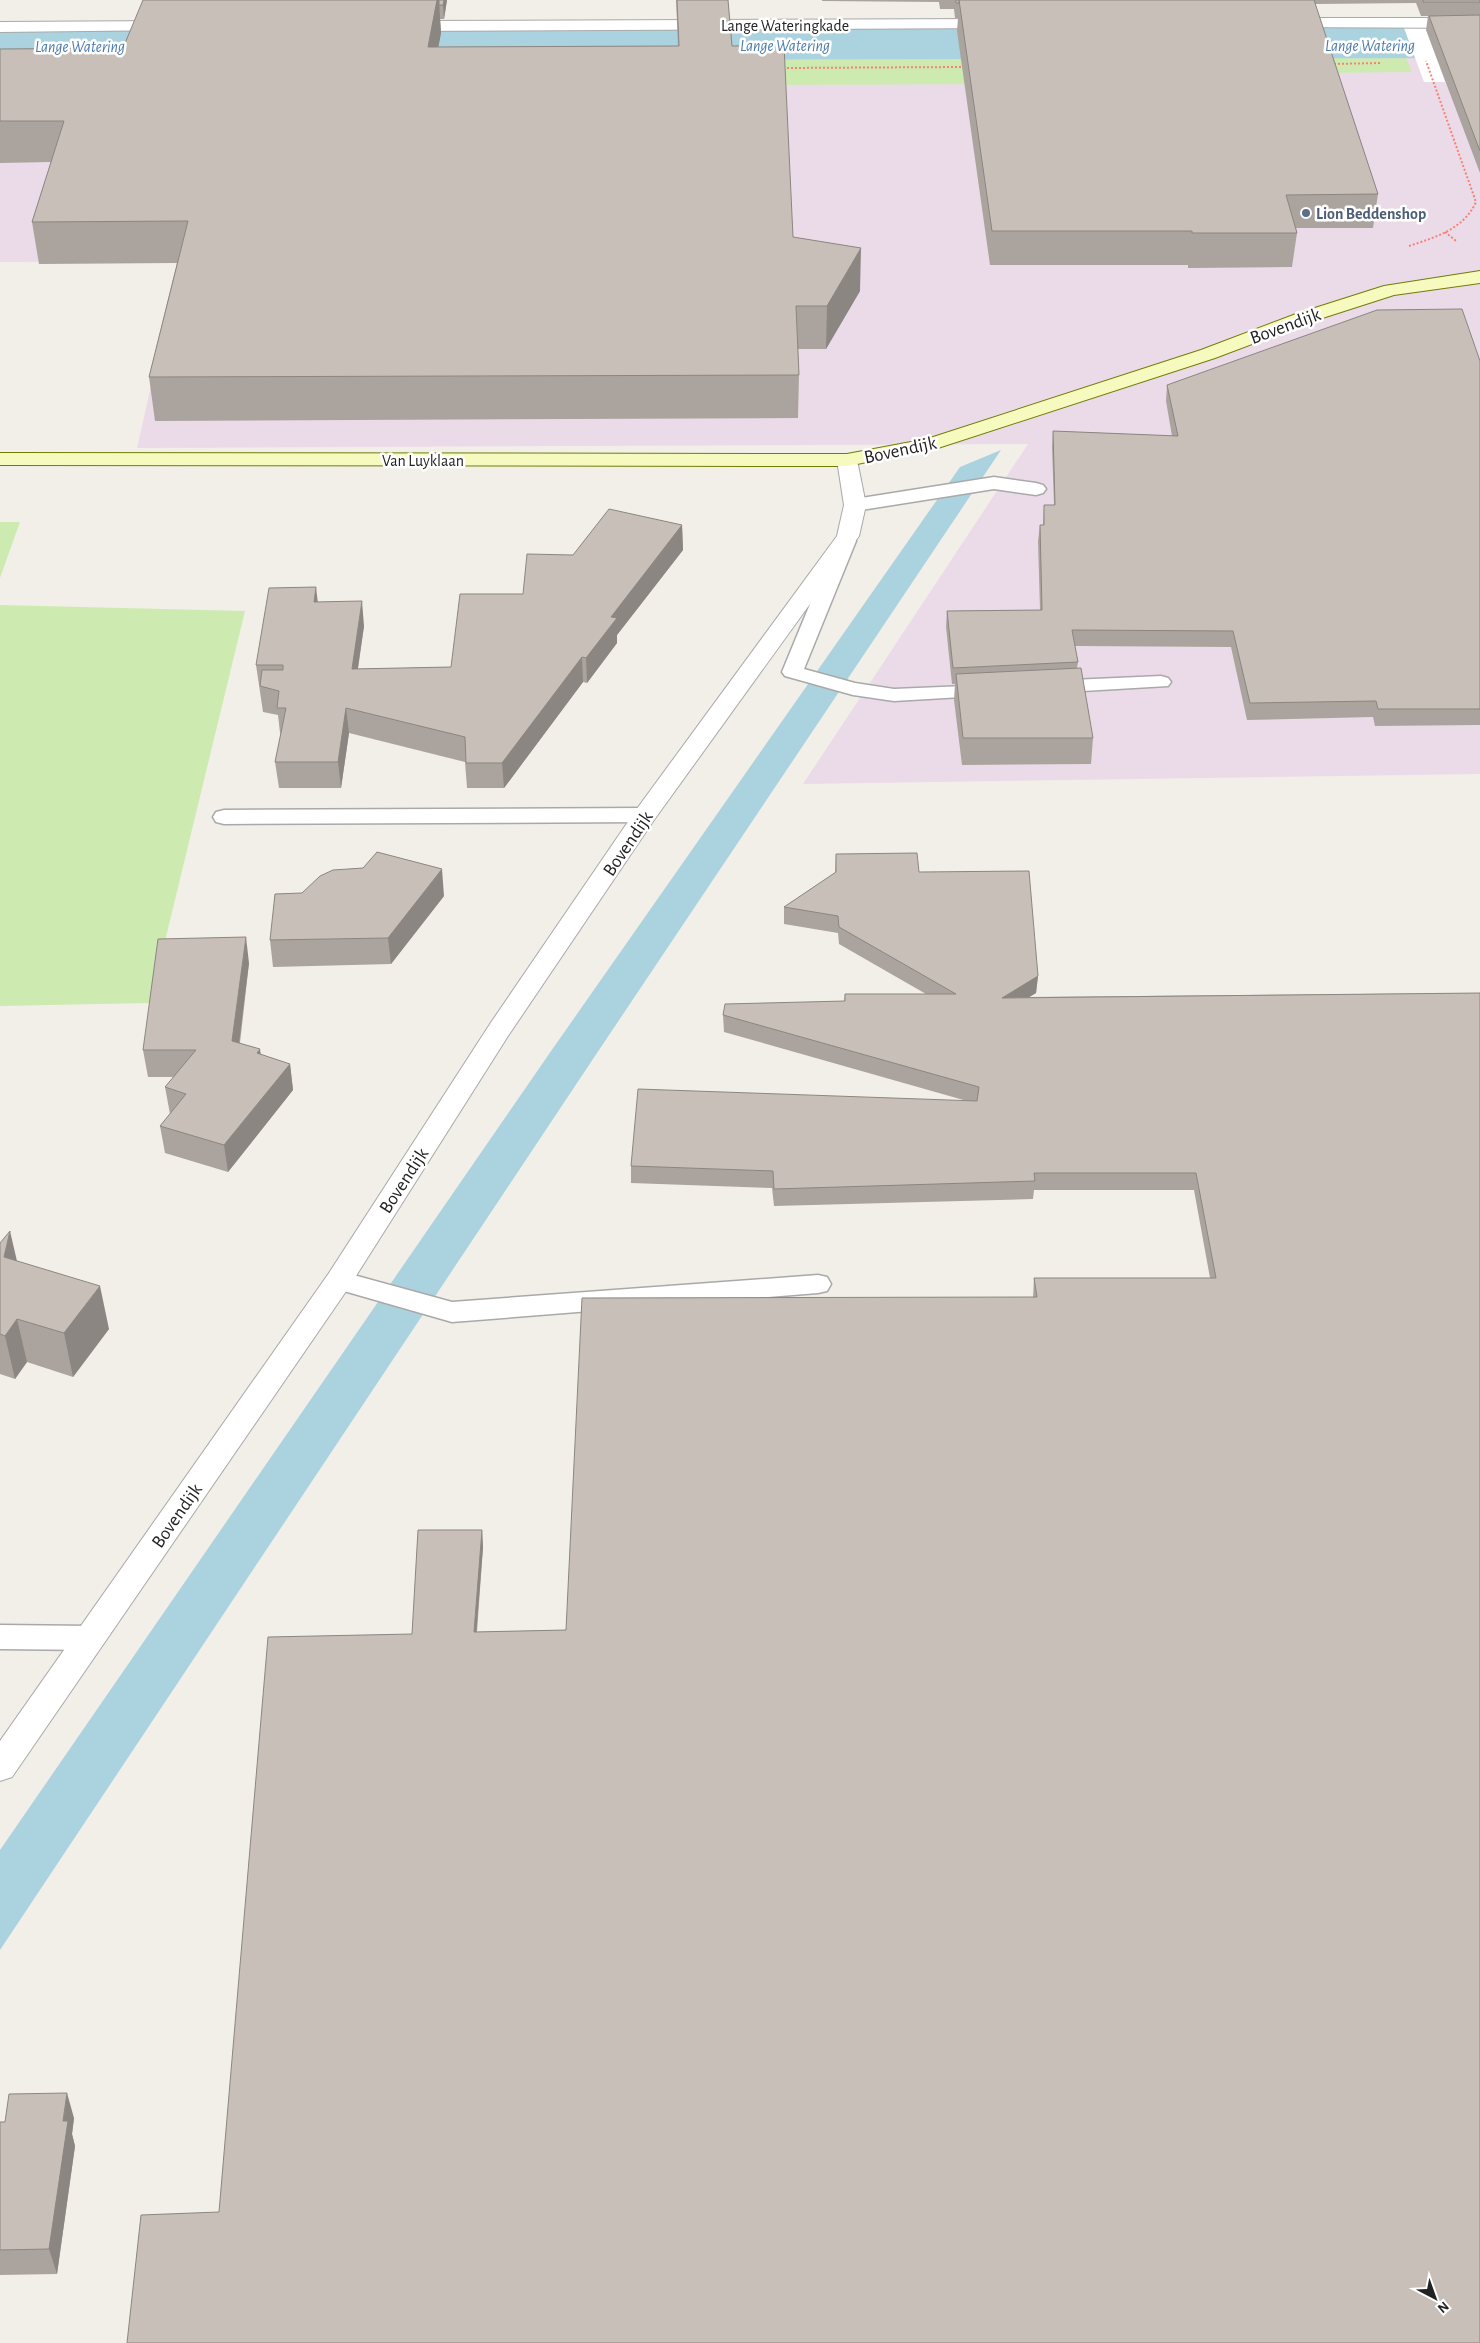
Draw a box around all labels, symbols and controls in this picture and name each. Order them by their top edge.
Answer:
street label: Lange Wateringkade [721,18,849,34]
water label: Lange Watering [740,38,830,54]
water label: Lange Watering [1325,38,1415,54]
water label: Lange Watering [35,39,125,55]
place label: Lion Beddenshop [1316,206,1426,222]
marker: Lion Beddenshop [1300,207,1312,219]
street label: Bovendijk [1248,305,1324,348]
street label: Bovendijk [862,433,939,467]
street label: Van Luyklaan [382,453,464,470]
street label: Bovendijk [600,808,657,880]
street label: Bovendijk [376,1145,432,1217]
street label: Bovendijk [148,1480,206,1551]
north arrow [1410,2273,1460,2323]
text: N [1435,2299,1451,2316]

